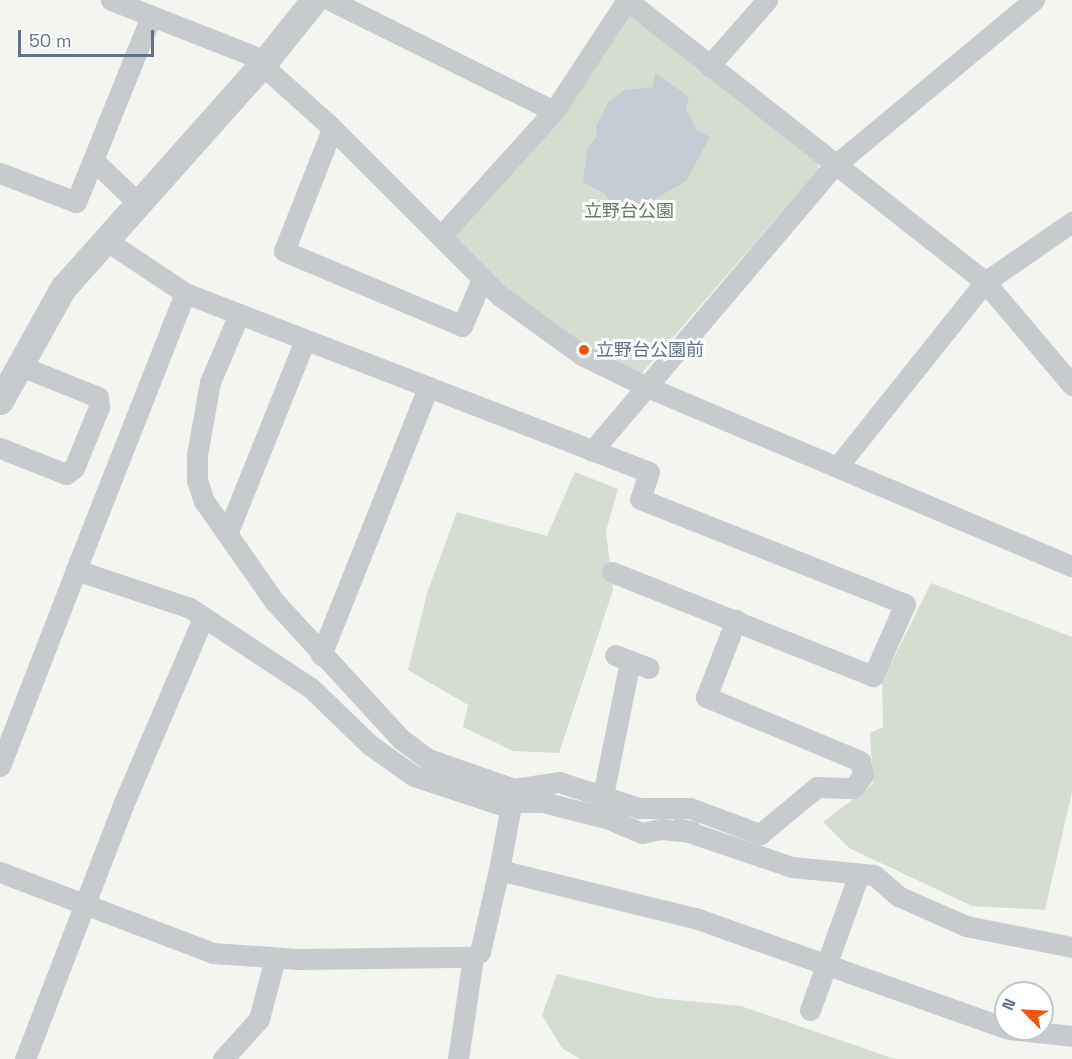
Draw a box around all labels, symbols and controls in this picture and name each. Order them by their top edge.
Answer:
scale bar [21,18,158,56]
text: 50 m [29,29,71,52]
park label: 立野台公園 [584,200,674,222]
place label: 立野台公園前 [596,339,704,361]
marker: 立野台公園前 [577,343,591,357]
north arrow [994,981,1054,1041]
text: N [997,995,1021,1013]

